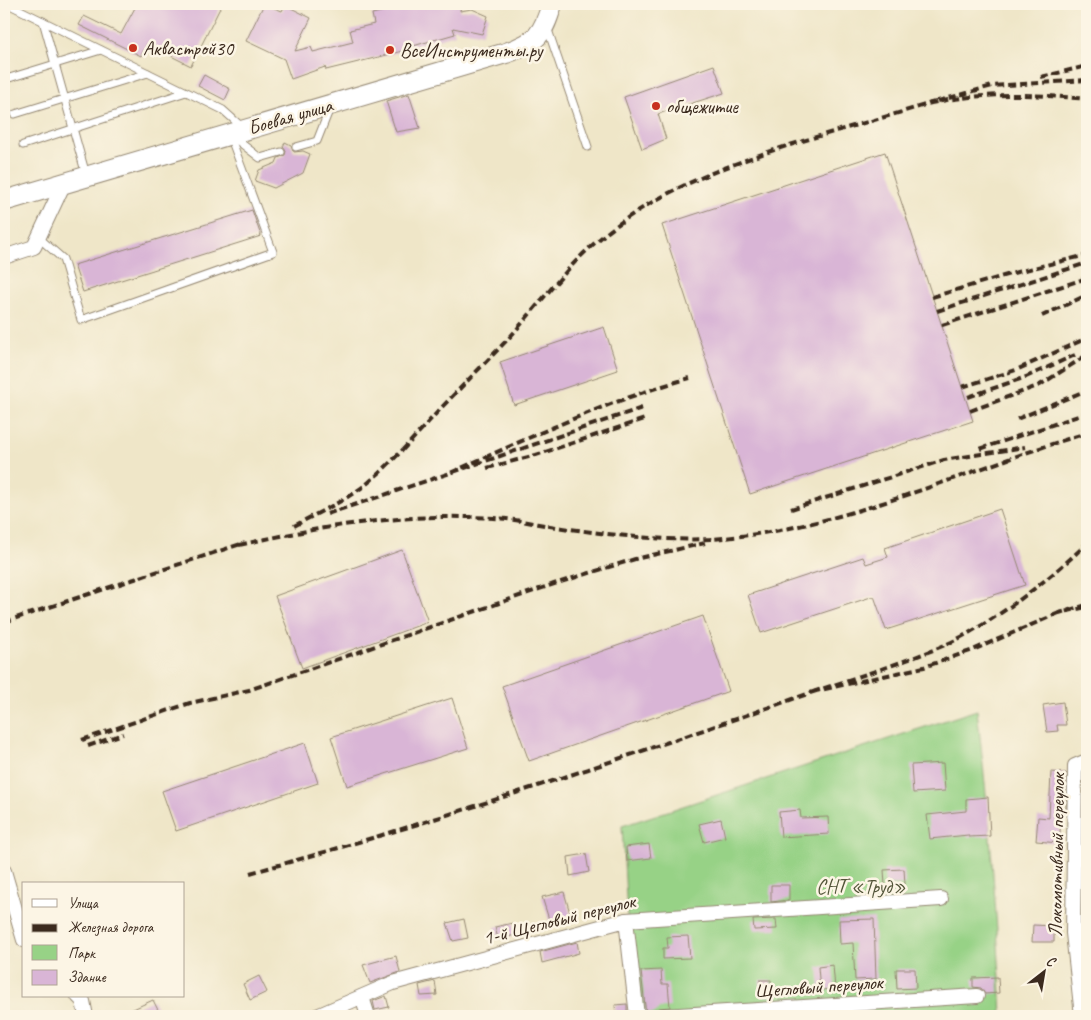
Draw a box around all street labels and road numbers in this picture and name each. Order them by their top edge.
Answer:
street label: Боевая улица [245,92,336,140]
street label: Локомотивный переулок [1043,771,1070,937]
street label: 1-й Щегловый переулок [481,888,639,950]
street label: Щегловый переулок [755,969,885,1003]

